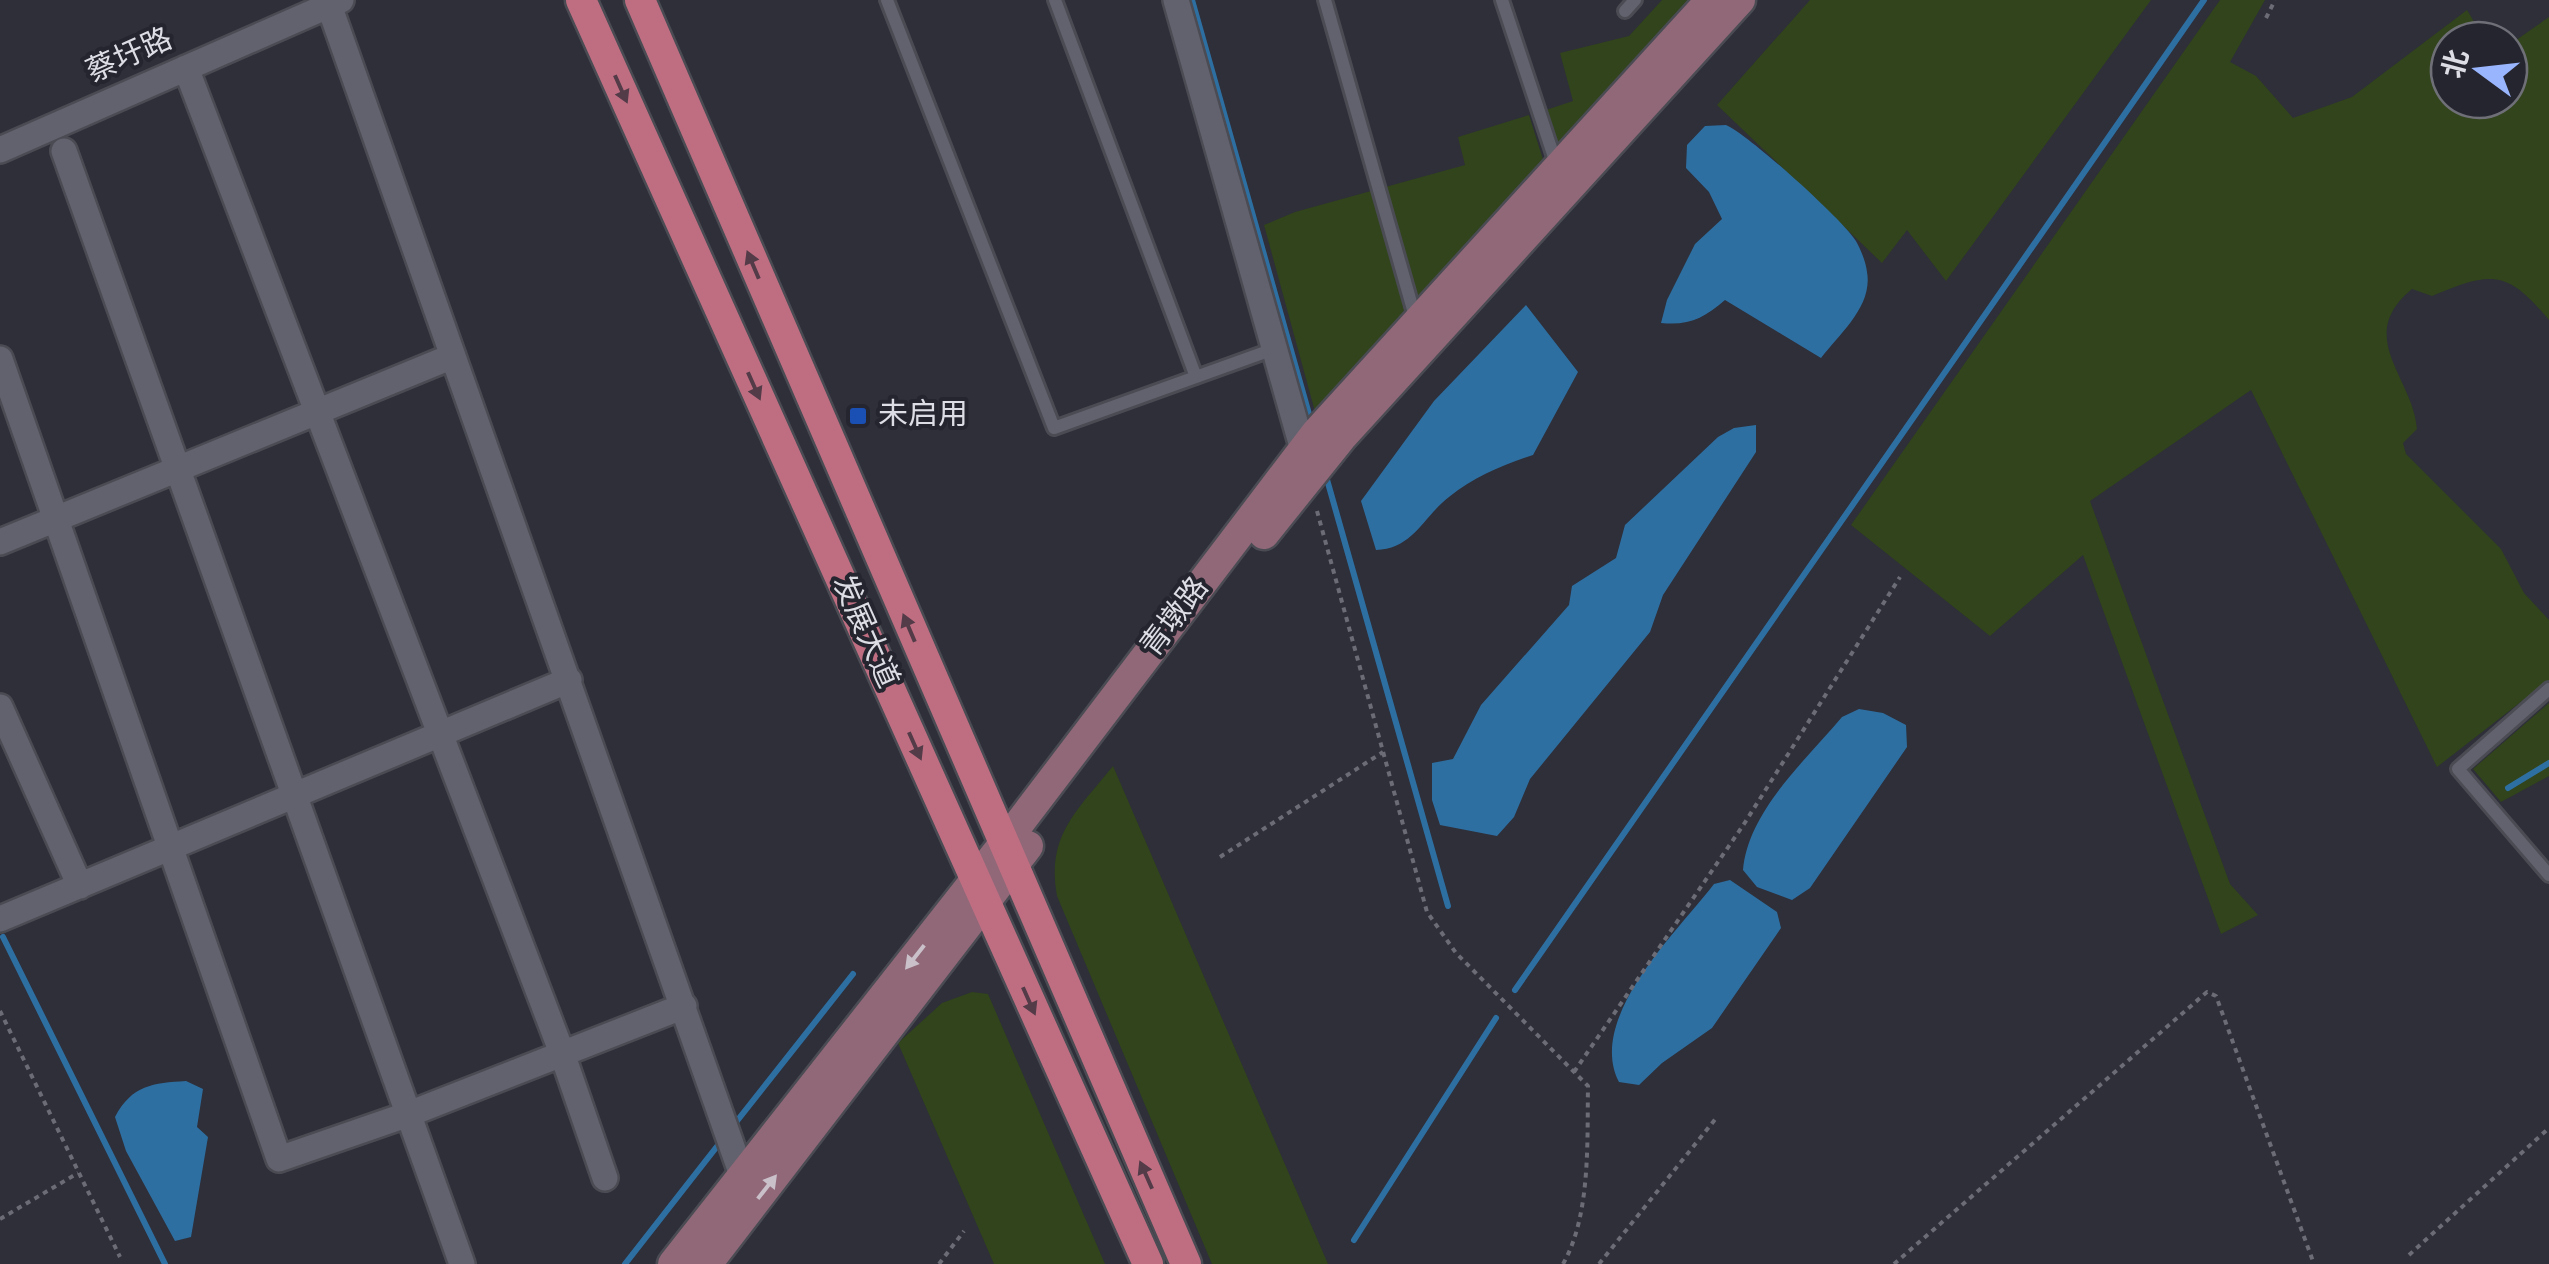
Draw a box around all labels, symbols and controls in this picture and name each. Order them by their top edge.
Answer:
north arrow [2429,20,2529,120]
street label: 蔡圩路 [81,22,179,92]
text: 北 [2437,46,2479,82]
one-way arrow [613,74,629,104]
one-way arrow [745,250,761,280]
one-way arrow [746,371,762,401]
place label: 未启用 [878,398,968,435]
marker: 未启用 [847,405,869,427]
street label: 发展大道 [823,570,905,694]
street label: 青墩路 [1134,571,1218,665]
one-way arrow [901,613,917,643]
one-way arrow [907,731,923,761]
one-way arrow [905,944,926,969]
one-way arrow [1021,986,1037,1016]
one-way arrow [1138,1160,1154,1190]
one-way arrow [756,1174,777,1200]

